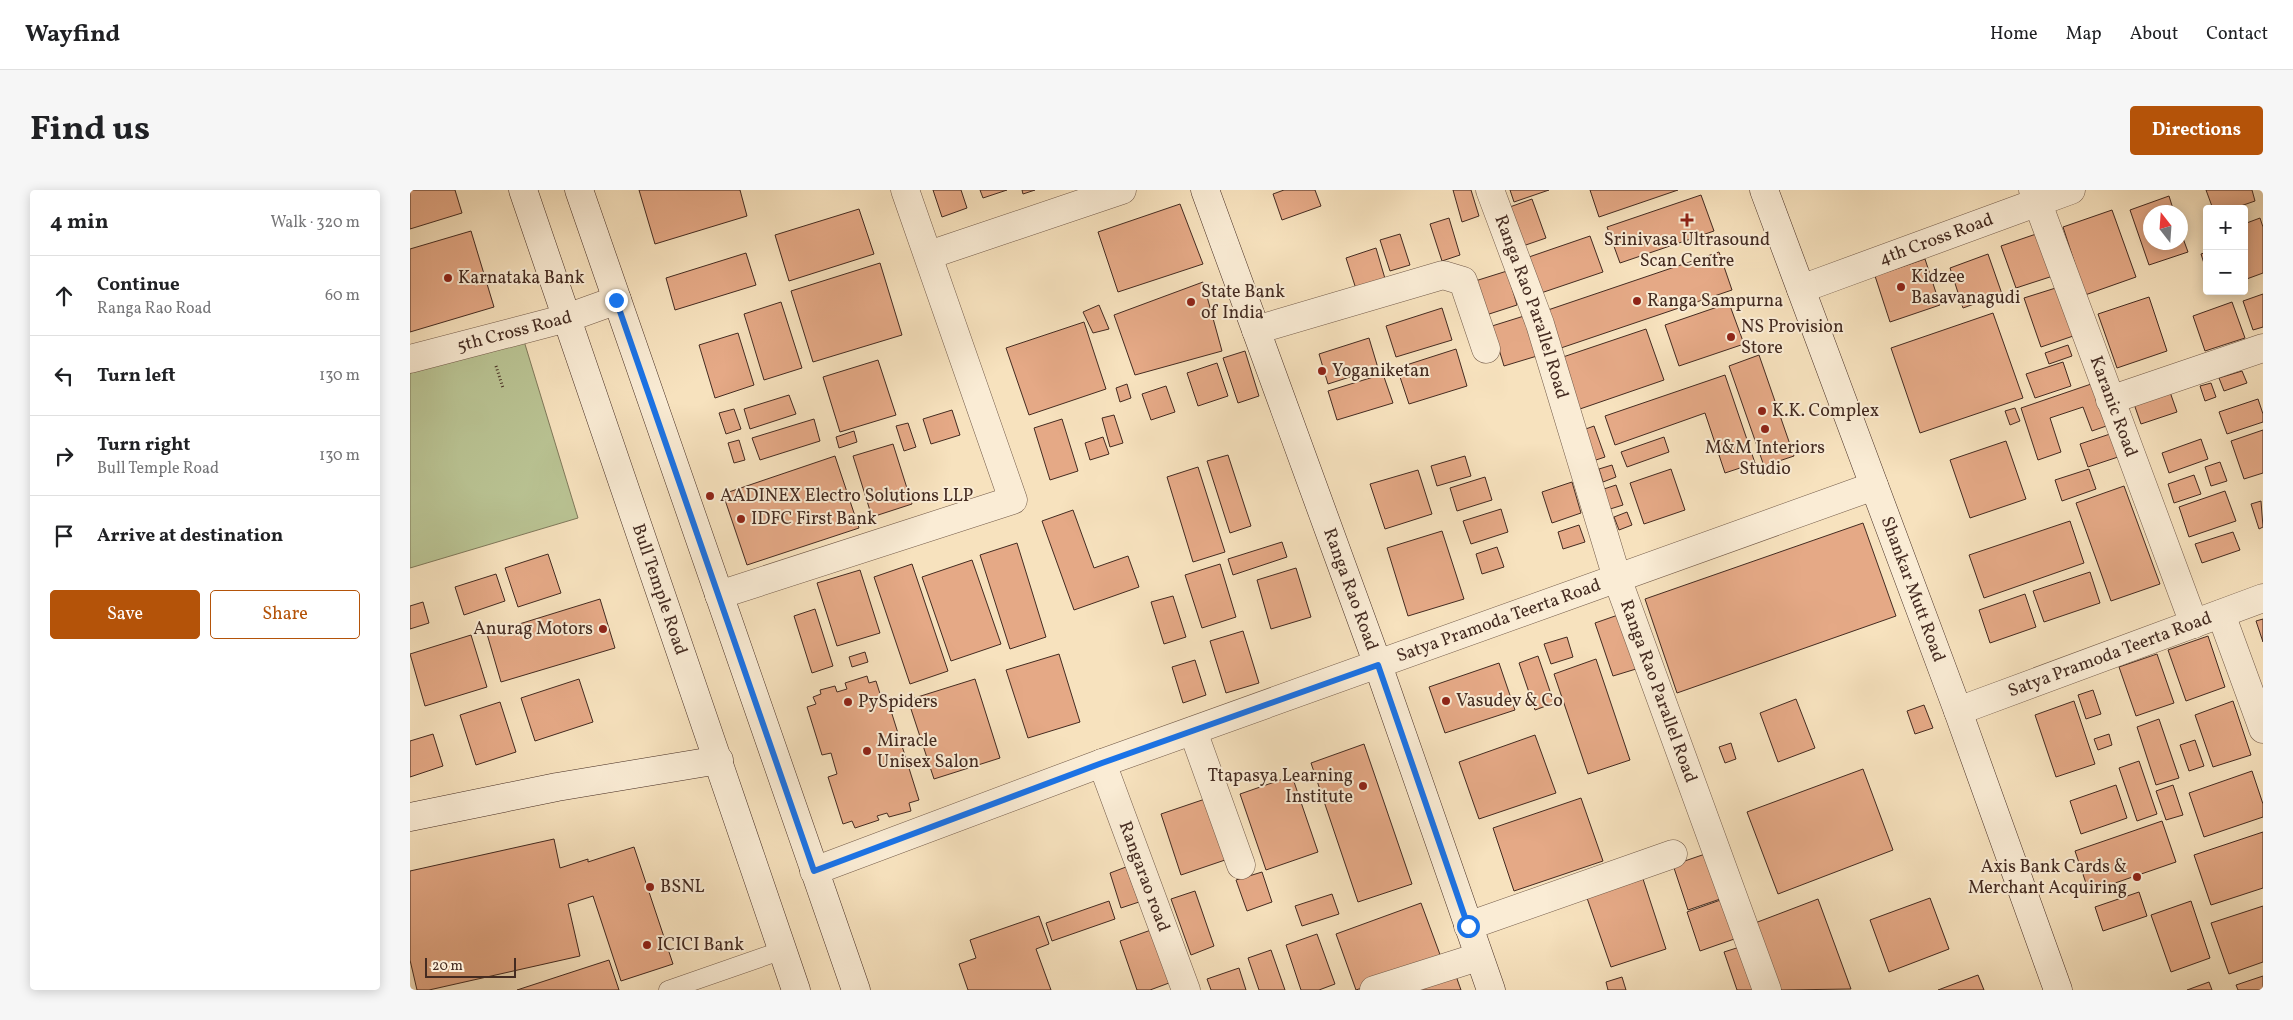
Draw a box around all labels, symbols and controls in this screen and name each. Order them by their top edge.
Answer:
text: Wayfind [25,18,120,52]
text: Home [1990,22,2038,47]
text: Map [2066,22,2102,47]
text: About [2130,22,2178,47]
text: Contact [2206,22,2268,47]
text: Find us [30,106,150,154]
button: Directions [2130,106,2263,155]
north arrow [2143,205,2188,250]
map controls [2203,205,2248,295]
button: + [2203,205,2248,250]
street label: 4th Cross Road [1876,207,1997,272]
text: 4 min [50,208,109,237]
street label: Ranga Rao Parallel Road [1488,211,1574,402]
text: Walk · 320 m [270,212,360,234]
marker: Srinivasa Ultrasound Scan Centre [1680,213,1694,227]
place label: Srinivasa Ultrasound Scan Centre [1604,228,1770,274]
button: − [2203,250,2248,295]
place label: Kidzee Basavanagudi [1911,265,2020,311]
place label: Karnataka Bank [458,266,585,291]
text: Continue [97,272,180,298]
marker: Karnataka Bank [442,272,454,284]
place label: State Bank of India [1201,280,1285,326]
marker: Kidzee Basavanagudi [1895,281,1907,293]
icon: ahead [50,282,78,310]
text: 60 m [325,285,360,307]
route end [605,289,628,312]
place label: Ranga Sampurna [1647,289,1783,314]
marker: Ranga Sampurna [1631,295,1643,307]
marker: State Bank of India [1185,296,1197,308]
text: Ranga Rao Road [97,298,212,320]
street label: 5th Cross Road [454,305,575,359]
place label: NS Provision Store [1741,315,1844,361]
marker: NS Provision Store [1725,331,1737,343]
street label: Karanic Road [2083,352,2144,461]
place label: Yoganiketan [1332,359,1430,384]
icon: left [50,362,78,390]
text: Turn left [97,363,176,389]
text: 130 m [319,365,360,387]
marker: Yoganiketan [1316,365,1328,377]
place label: K.K. Complex [1772,399,1879,424]
marker: K.K. Complex [1756,405,1768,417]
marker: M&M Interiors Studio [1759,423,1771,435]
text: Turn right [97,432,190,458]
place label: M&M Interiors Studio [1705,436,1825,482]
icon: right [50,442,78,470]
text: 130 m [319,445,360,467]
text: Bull Temple Road [97,458,219,480]
place label: AADINEX Electro Solutions LLP [720,484,973,509]
marker: AADINEX Electro Solutions LLP [704,490,716,502]
place label: IDFC First Bank [751,507,877,532]
marker: IDFC First Bank [735,513,747,525]
street label: Shankar Mutt Road [1874,513,1951,666]
street label: Bull Temple Road [625,520,693,658]
icon: arrive [50,522,78,550]
text: Arrive at destination [97,523,283,549]
street label: Ranga Rao Road [1317,524,1384,654]
street label: Satya Pramoda Teerta Road [1393,573,1604,669]
button: Save [50,590,200,639]
button: Share [210,590,360,639]
street label: Ranga Rao Parallel Road [1613,596,1703,786]
street label: Satya Pramoda Teerta Road [2005,606,2215,704]
place label: Anurag Motors [473,617,593,642]
marker: Anurag Motors [597,623,609,635]
place label: Vasudev & Co [1456,689,1563,714]
place label: PySpiders [858,690,938,715]
marker: Vasudev & Co [1440,695,1452,707]
marker: PySpiders [842,696,854,708]
place label: Miracle Unisex Salon [877,729,979,775]
marker: Miracle Unisex Salon [861,745,873,757]
place label: Ttapasya Learning Institute [1208,764,1353,810]
marker: Ttapasya Learning Institute [1357,780,1369,792]
street label: Rangarao road [1112,818,1176,935]
place label: Axis Bank Cards & Merchant Acquiring [1968,855,2127,901]
marker: Axis Bank Cards & Merchant Acquiring [2131,871,2143,883]
place label: BSNL [660,875,705,900]
marker: BSNL [644,881,656,893]
route start [1457,915,1480,938]
place label: ICICI Bank [657,933,744,958]
marker: ICICI Bank [641,939,653,951]
scale bar [425,955,516,978]
text: 20 m [432,957,463,976]

